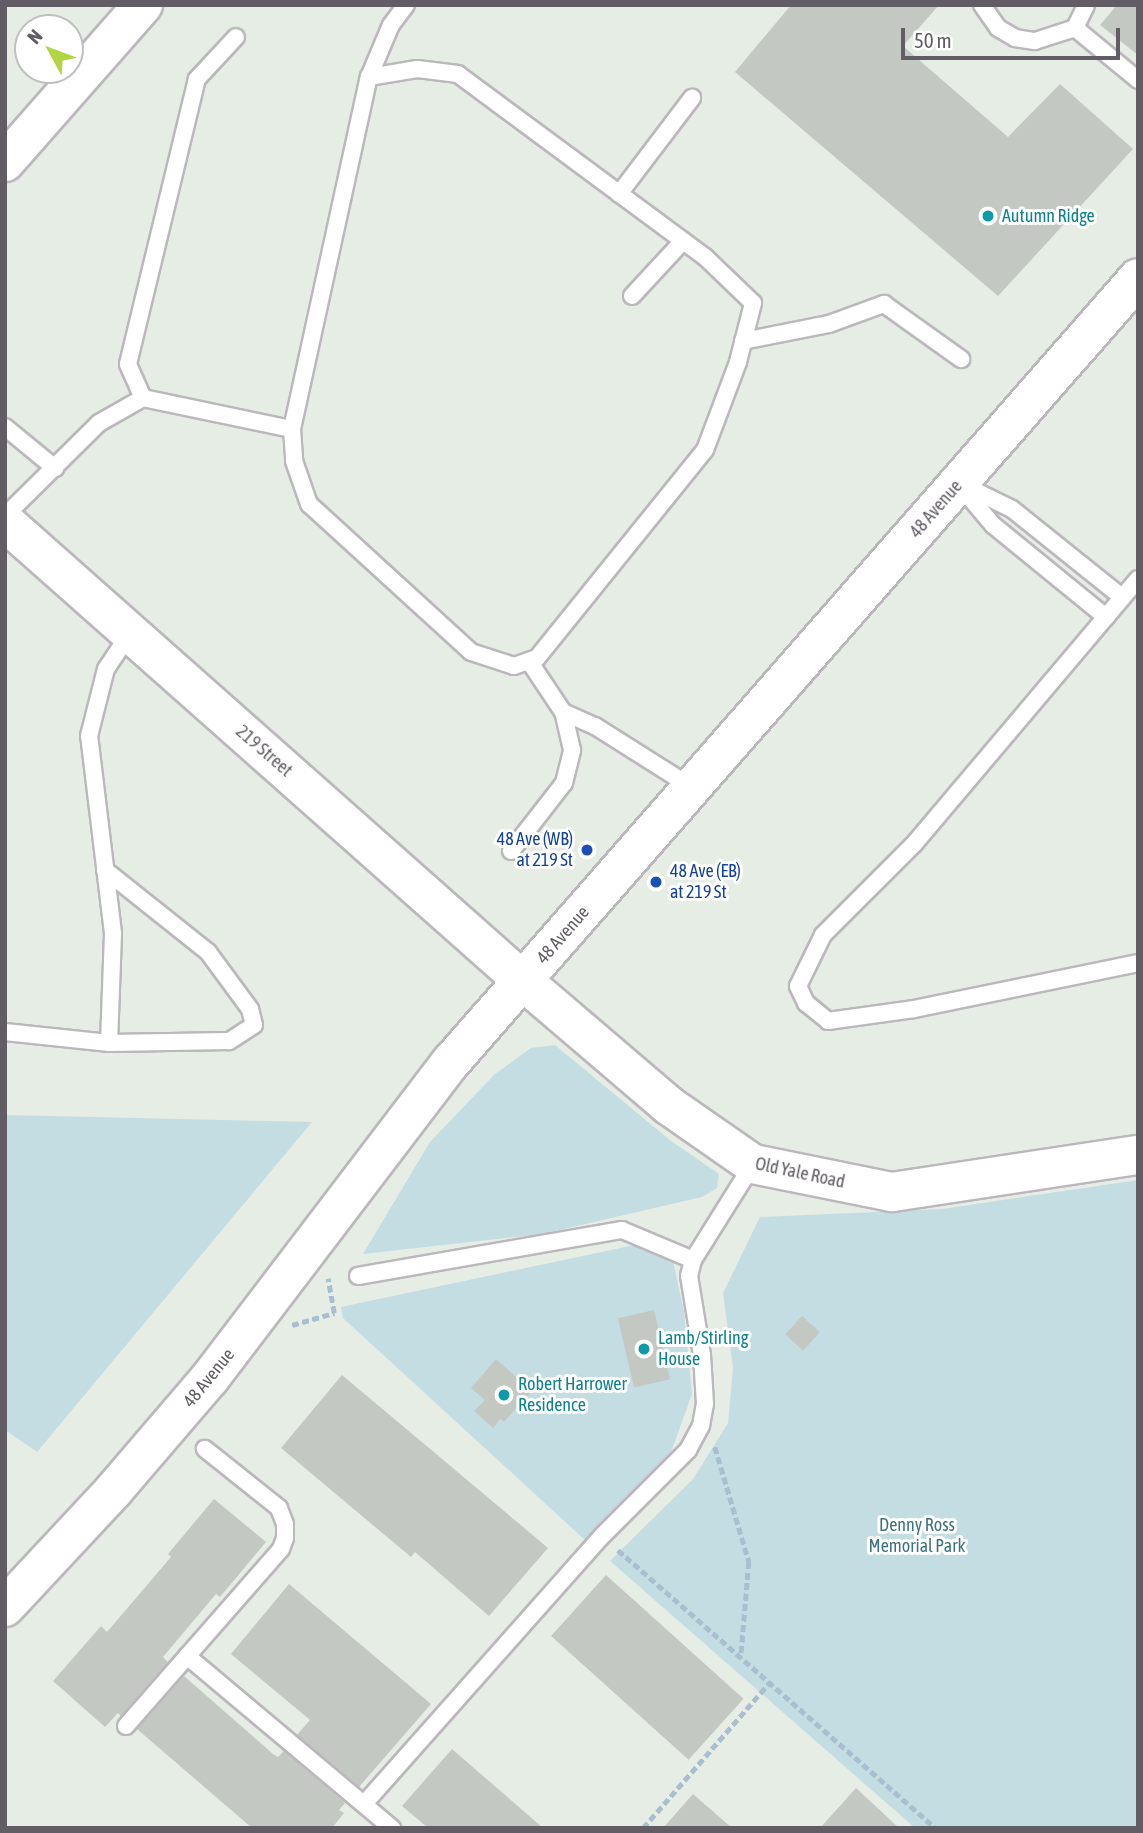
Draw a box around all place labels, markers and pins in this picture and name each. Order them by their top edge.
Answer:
place label: Autumn Ridge [1002,205,1095,227]
marker: Autumn Ridge [980,208,996,224]
place label: 48 Ave (WB) at 219 St [497,829,573,872]
marker: 48 Ave (WB) at 219 St [579,842,595,858]
place label: 48 Ave (EB) at 219 St [670,861,741,903]
marker: 48 Ave (EB) at 219 St [648,874,664,890]
place label: Lamb/Stirling House [658,1328,748,1370]
marker: Lamb/Stirling House [636,1341,652,1357]
place label: Robert Harrower Residence [518,1374,627,1416]
marker: Robert Harrower Residence [496,1387,512,1403]

